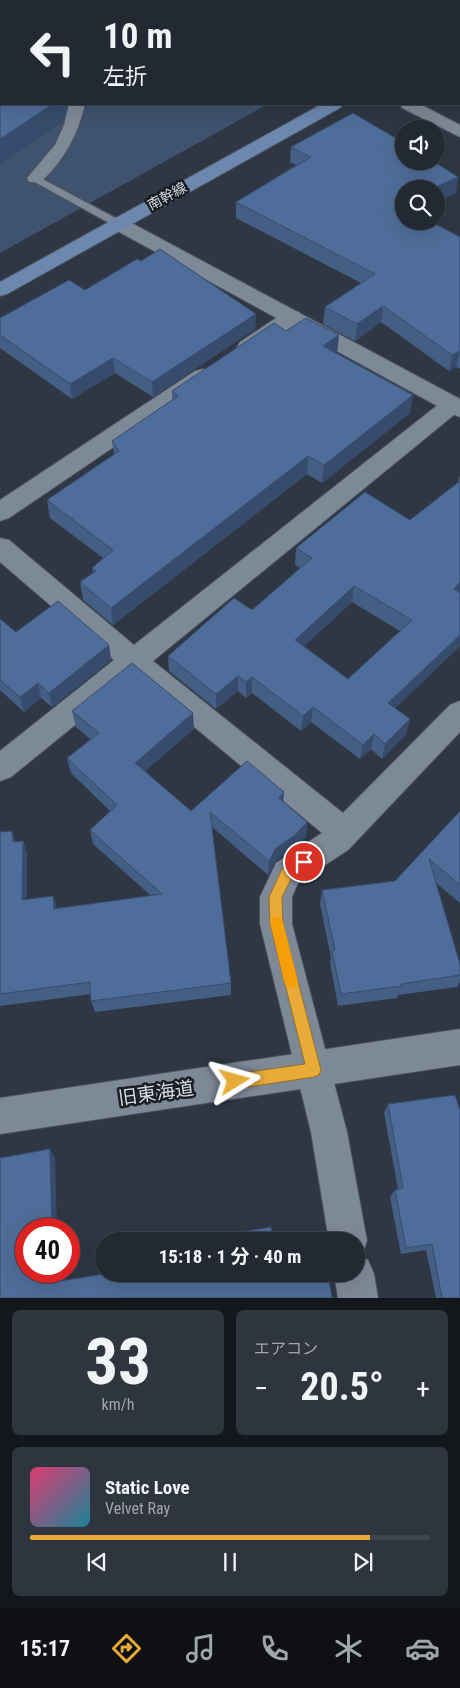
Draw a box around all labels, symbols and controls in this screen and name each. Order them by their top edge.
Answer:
text: 10 m [103,16,172,57]
icon: left [20,20,85,85]
text: 左折 [103,64,147,89]
map controls [395,120,445,230]
button: sound [395,120,445,170]
street label: 南幹線 [145,179,189,213]
button: search [395,180,445,230]
pin [283,841,325,883]
icon: arrive [290,848,318,876]
position arrow [208,1054,260,1106]
street label: 旧東海道 [117,1076,195,1110]
speed limit sign: 40 [15,1218,80,1283]
text: 15:18 · 1 分 · 40 m [159,1245,301,1268]
text: 33 [85,1324,151,1400]
text: エアコン [254,1339,318,1358]
text: 20.5° [300,1365,384,1409]
text: − [254,1372,268,1405]
text: + [416,1372,430,1405]
text: km/h [102,1395,134,1414]
text: Static Love [105,1476,190,1499]
text: Velvet Ray [105,1499,170,1518]
icon: previous [83,1548,111,1576]
icon: pause [216,1548,244,1576]
icon: next [349,1548,377,1576]
icon: directions [109,1631,144,1666]
icon: music [183,1631,218,1666]
icon: phone [257,1631,292,1666]
icon: climate [331,1631,366,1666]
icon: car [405,1631,440,1666]
text: 15:17 [20,1636,70,1661]

